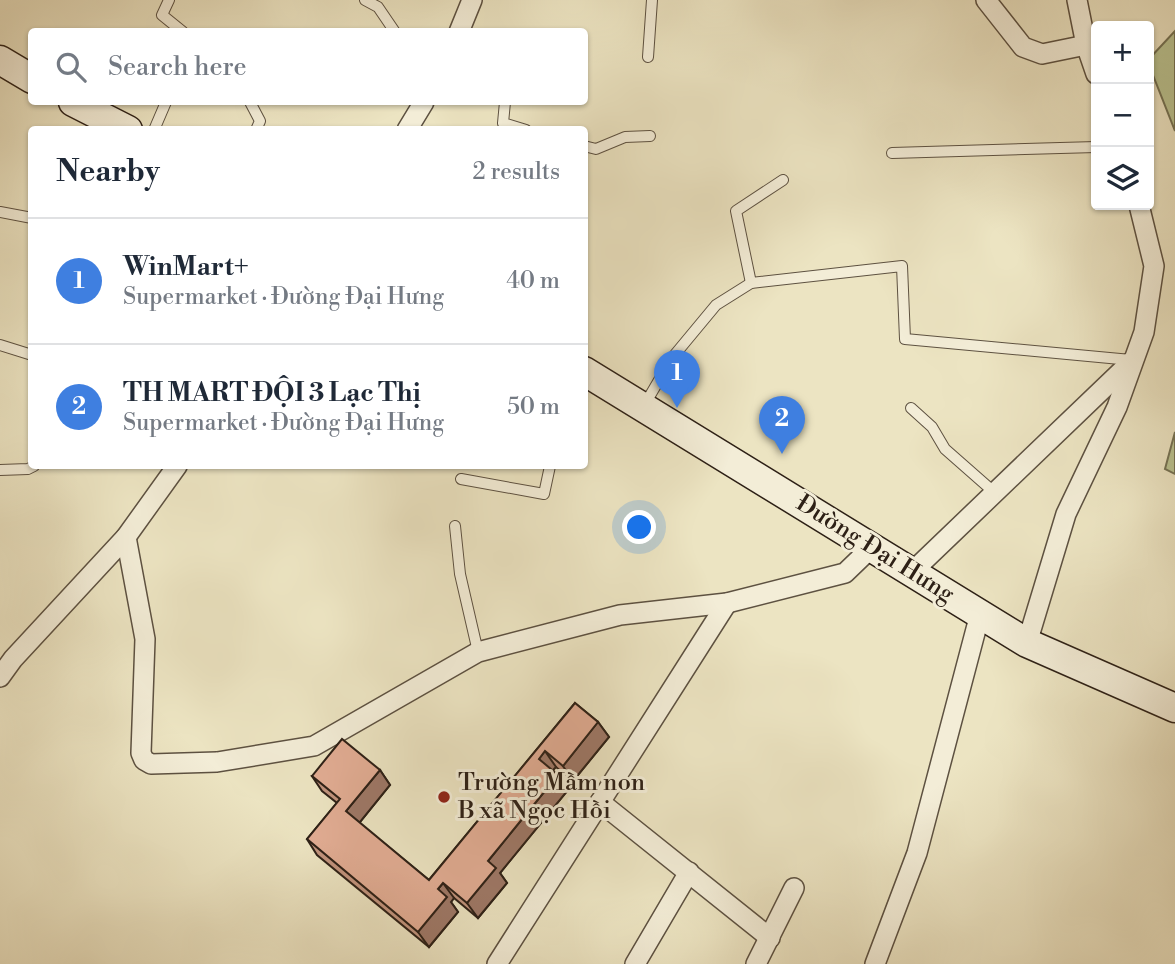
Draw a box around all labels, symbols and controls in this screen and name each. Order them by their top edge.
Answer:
map controls [1091,21,1154,210]
button: + [1091,21,1154,84]
search box [28,28,588,105]
icon: search [52,48,90,86]
text: Search here [108,51,247,83]
button: − [1091,84,1154,147]
button: layers [1091,147,1154,210]
text: Nearby [56,153,160,191]
text: 2 results [473,158,560,186]
text: WinMart+ [123,251,249,283]
text: 1 [73,267,85,295]
text: 40 m [506,267,560,295]
text: Supermarket · Đường Đại Hưng [123,283,444,311]
pin: 1 [654,350,700,408]
text: TH MART ĐỘI 3 Lạc Thị [123,377,421,409]
text: 2 [72,393,86,421]
text: 50 m [507,393,560,421]
pin: 2 [759,396,805,454]
text: Supermarket · Đường Đại Hưng [123,409,444,437]
street label: Đường Đại Hưng [790,488,960,610]
your location [622,510,656,544]
place label: Trường Mầm non B xã Ngọc Hồi [457,768,645,826]
marker: Trường Mầm non B xã Ngọc Hồi [436,789,452,805]

